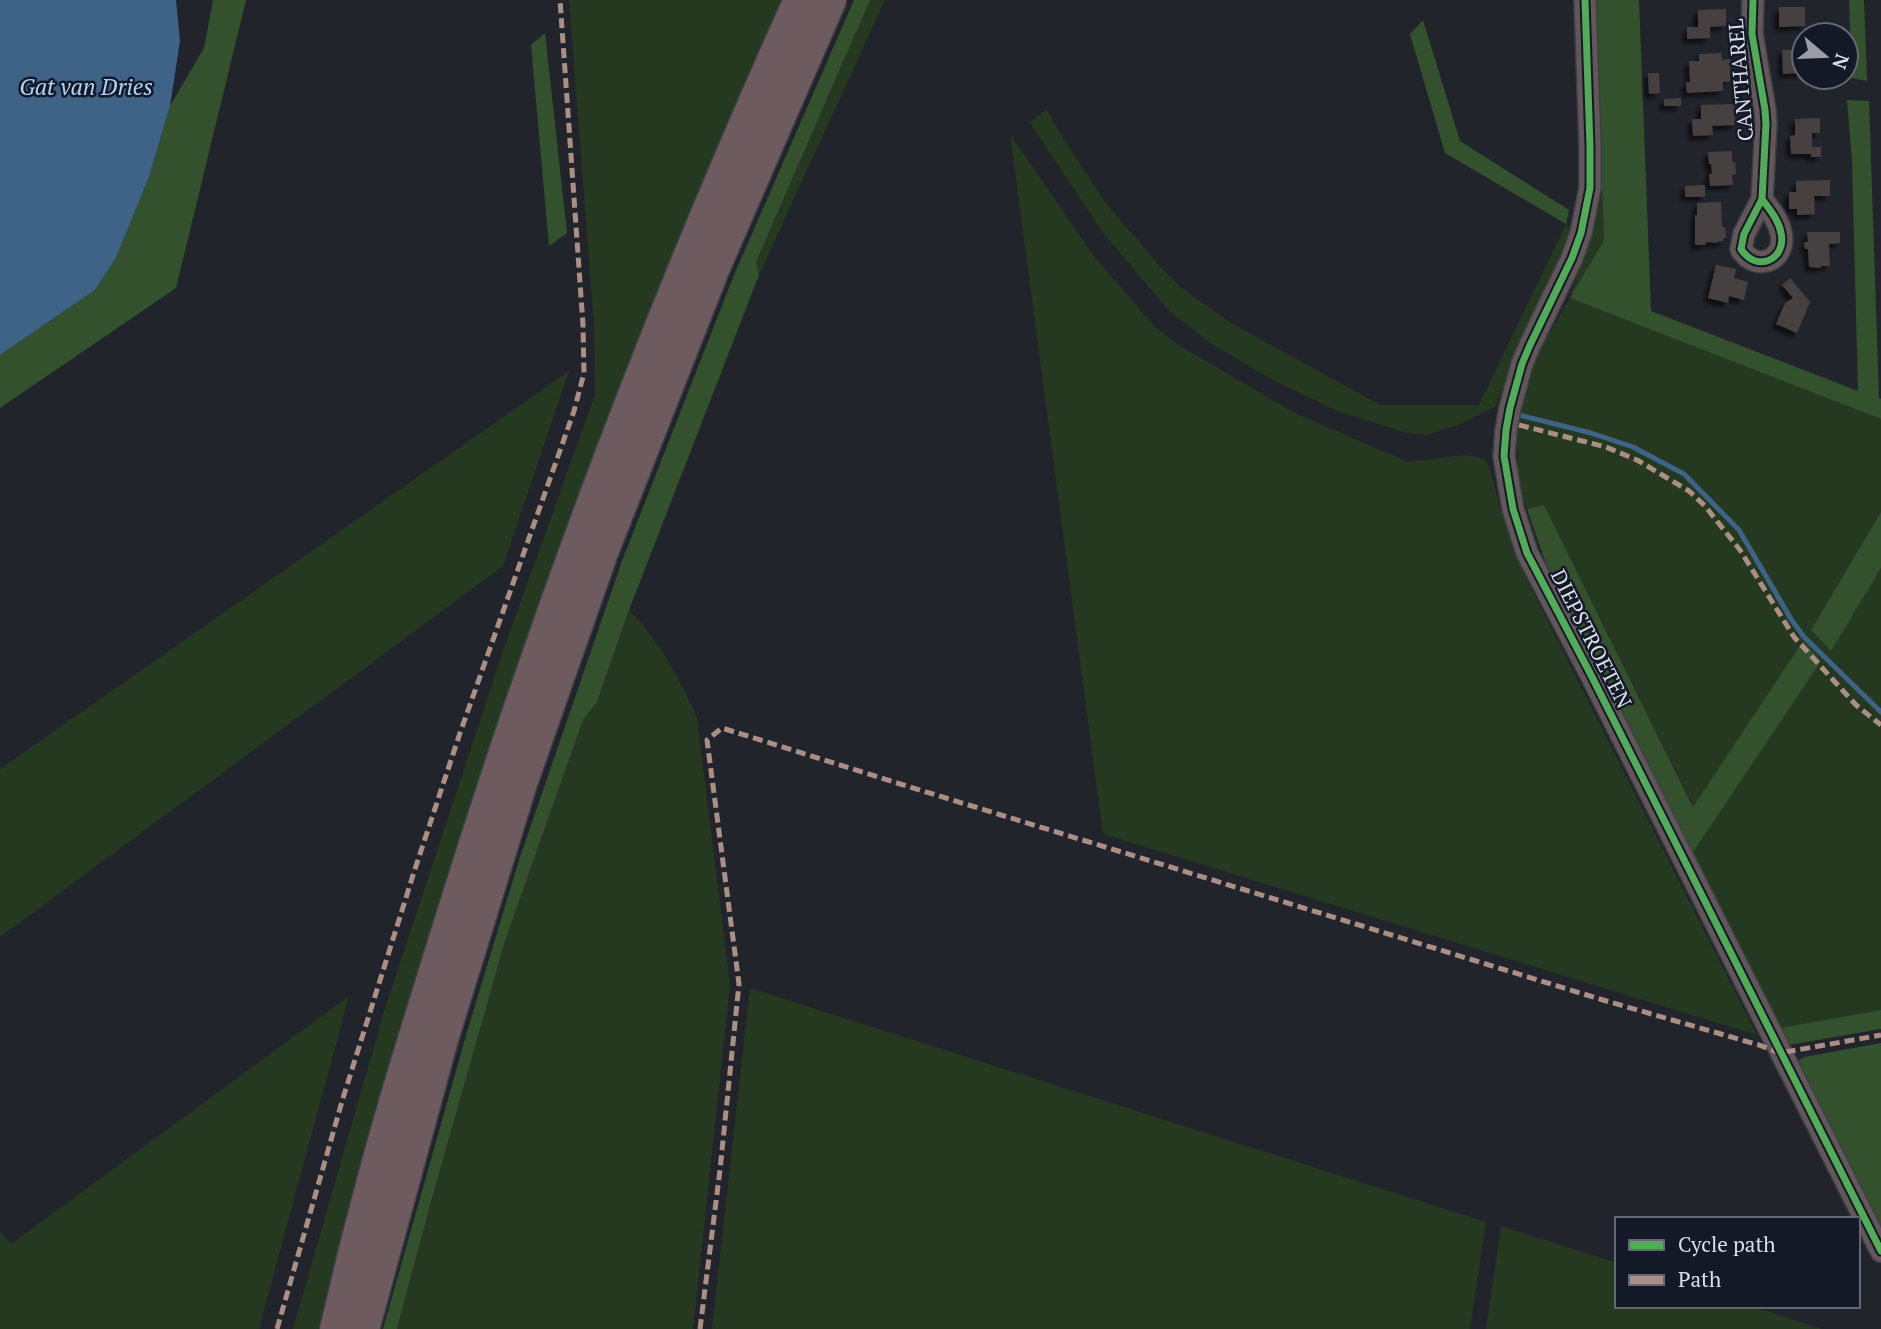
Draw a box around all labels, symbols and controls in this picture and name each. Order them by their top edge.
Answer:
street label: CANTHAREL [1721,17,1759,142]
north arrow [1790,21,1860,91]
text: N [1827,51,1856,73]
water label: Gat van Dries [19,71,153,102]
street label: DIEPSTROETEN [1545,564,1639,713]
legend [1615,1217,1860,1308]
text: Cycle path [1678,1230,1776,1258]
text: Path [1678,1265,1721,1293]

